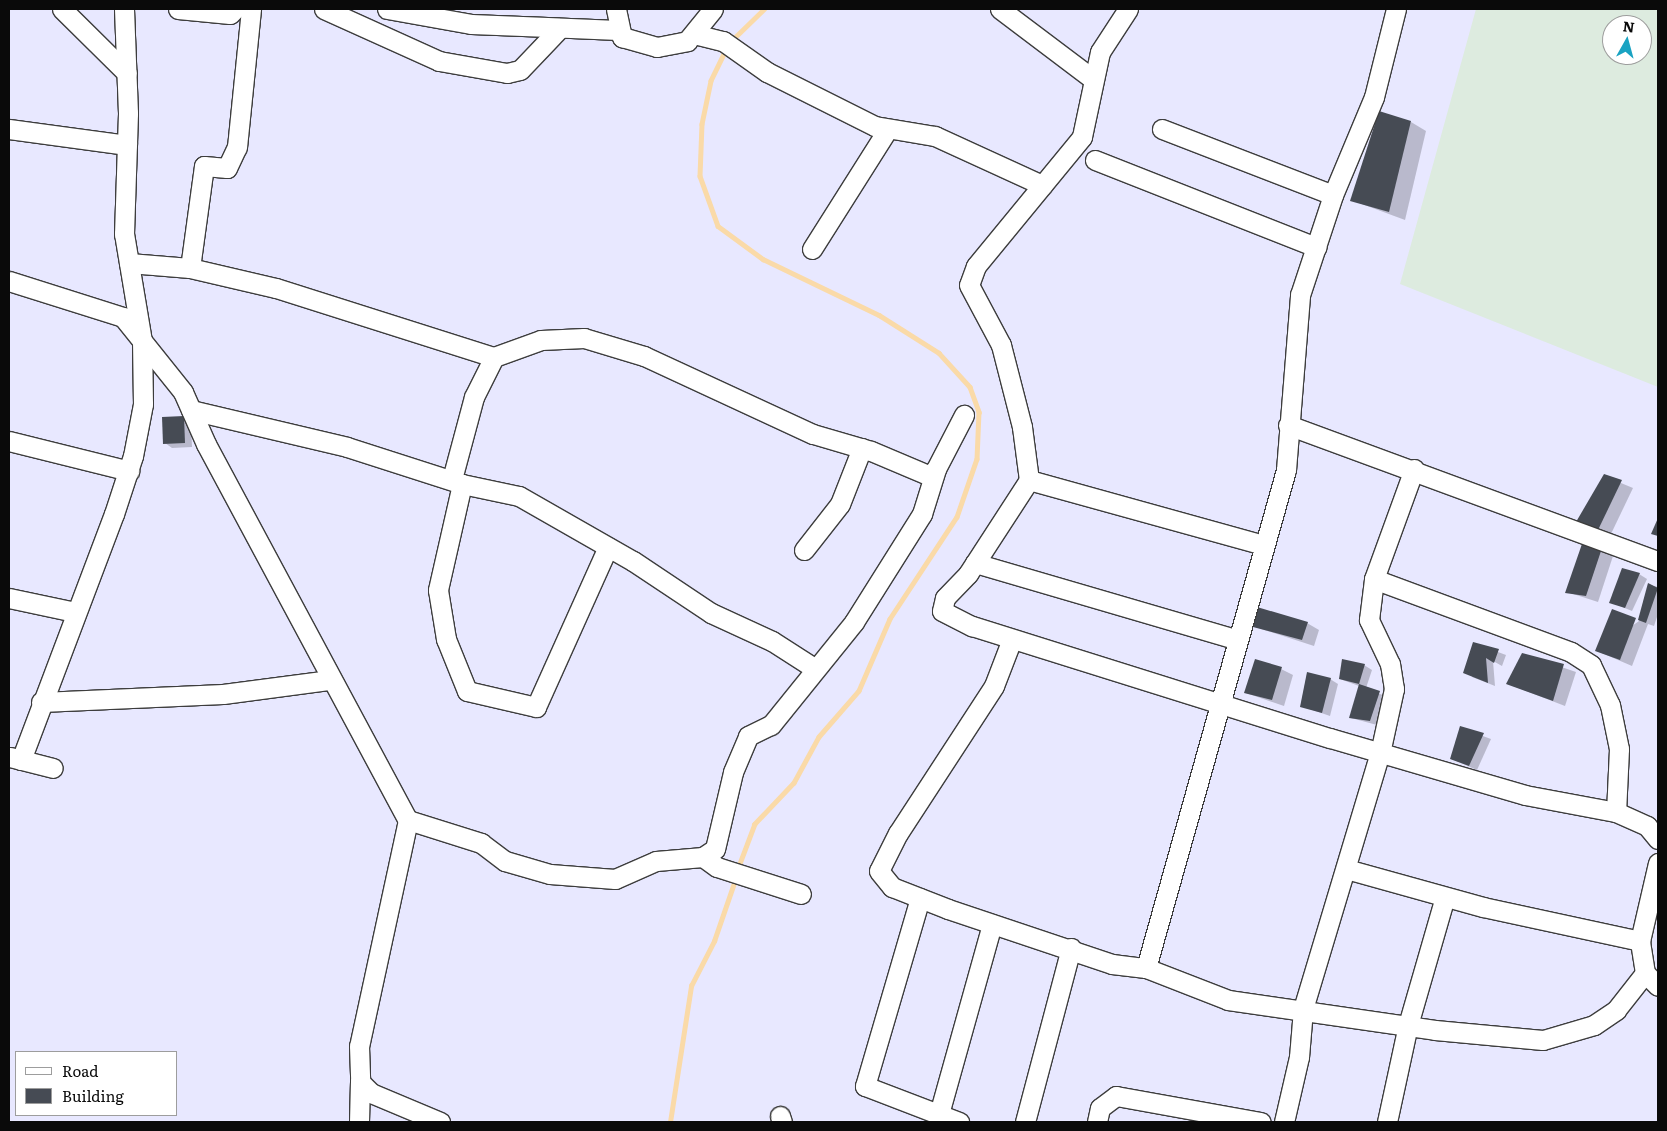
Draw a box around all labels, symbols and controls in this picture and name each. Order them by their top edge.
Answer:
north arrow [1602,15,1652,65]
text: N [1622,15,1636,37]
legend [15,1051,178,1116]
text: Road [62,1059,98,1082]
text: Building [62,1084,124,1107]

